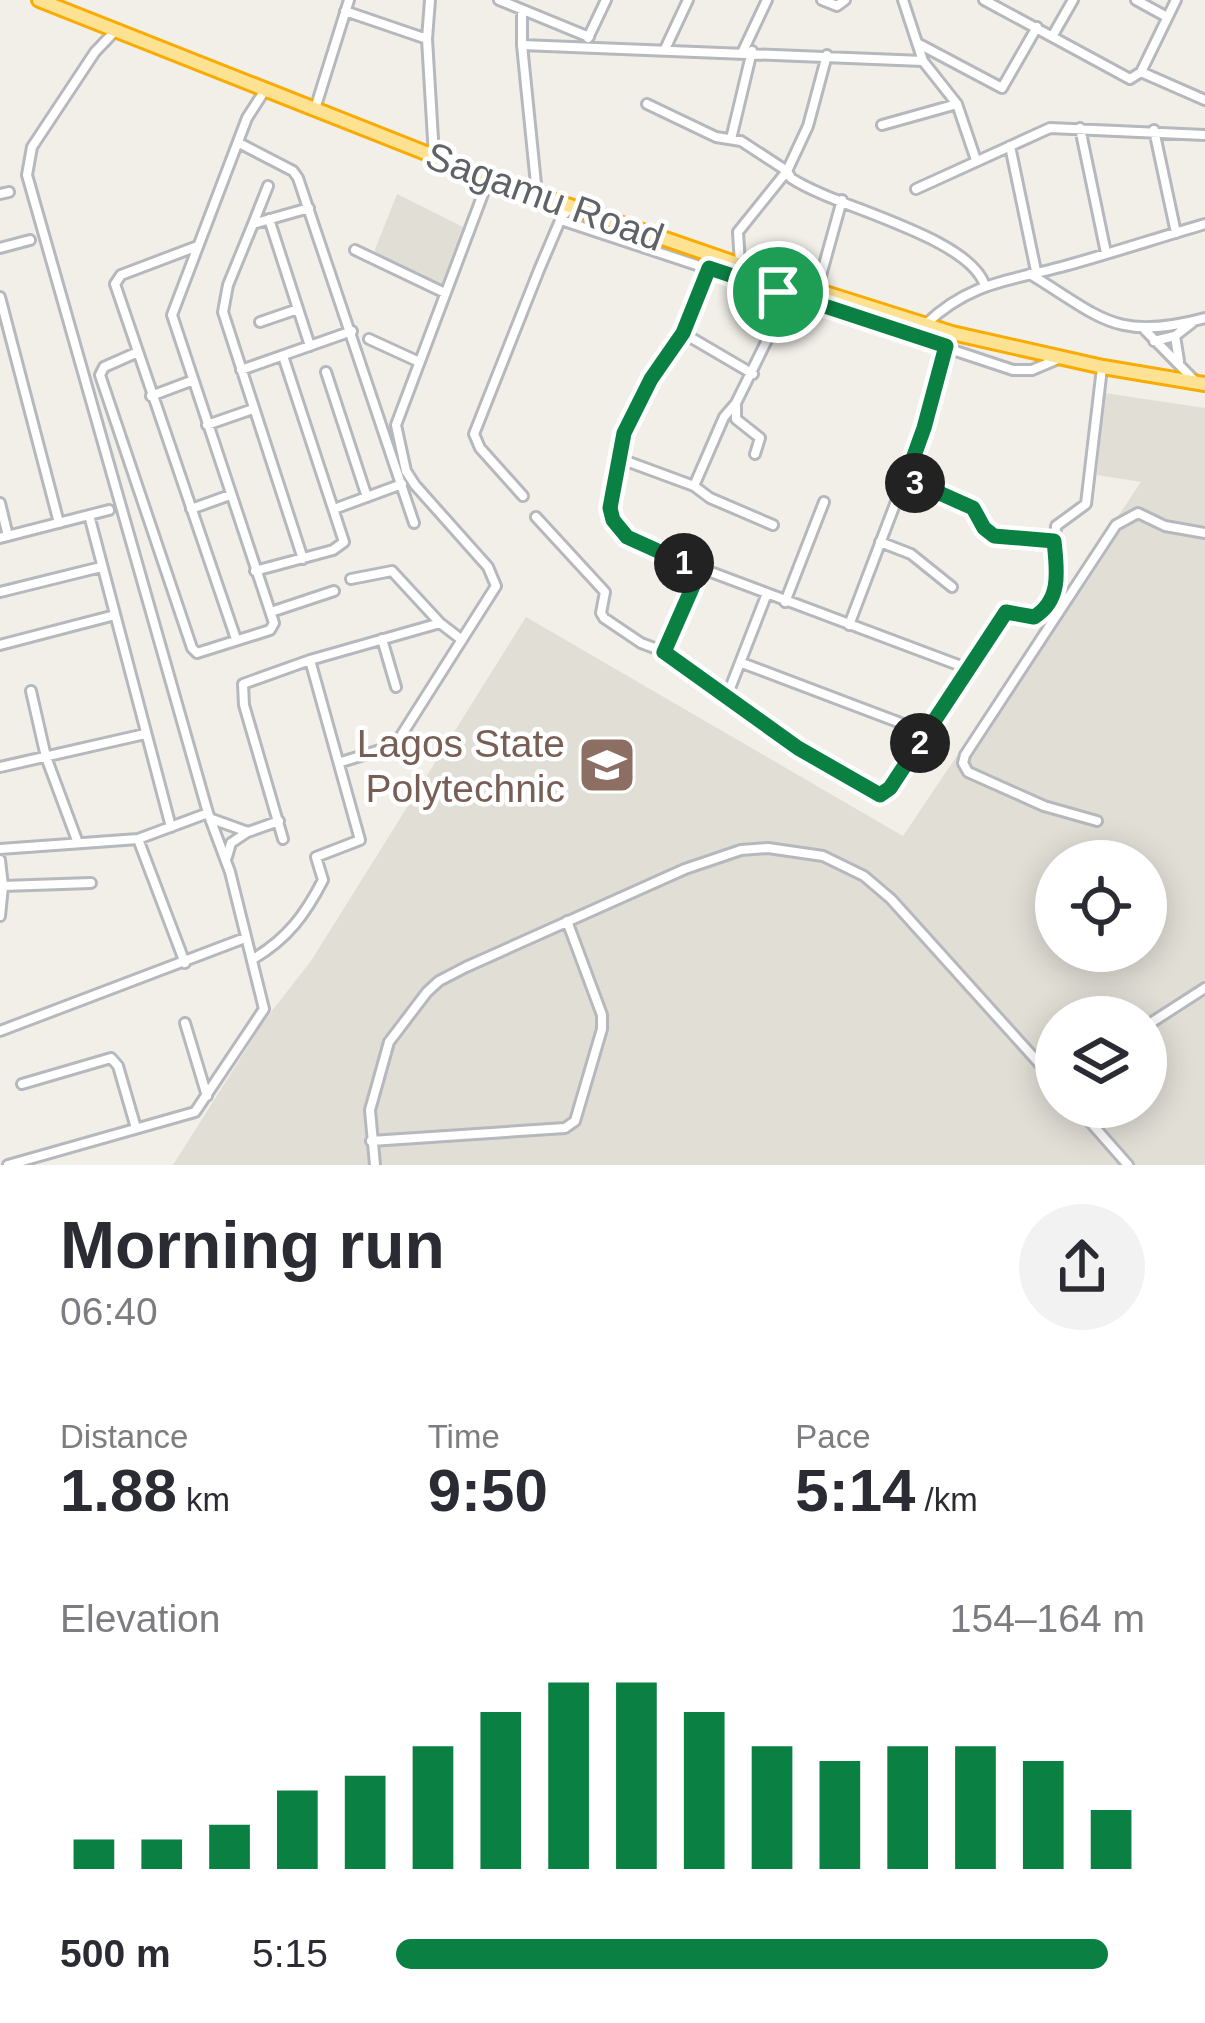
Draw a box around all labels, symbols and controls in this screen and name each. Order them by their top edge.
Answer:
street label: Sagamu Road [420,134,669,259]
pin [727,241,829,343]
icon: arrive [745,259,811,325]
pin: 3 [885,453,945,513]
text: 3 [906,464,924,501]
pin: 1 [654,533,714,593]
text: 1 [675,544,693,581]
pin: 2 [890,713,950,773]
place label: Lagos State Polytechnic [357,722,565,810]
text: 2 [911,724,929,761]
school or university icon: Lagos State Polytechnic [576,734,638,796]
map controls [1035,840,1167,1128]
button: locate [1035,840,1167,972]
button: layers [1035,996,1167,1128]
button: share [1019,1204,1145,1330]
text: Morning run [60,1208,445,1282]
text: 06:40 [60,1290,158,1333]
text: Distance [60,1418,188,1455]
text: Time [428,1418,500,1455]
text: Pace [795,1418,871,1455]
text: 1.88 [60,1457,177,1524]
text: 9:50 [428,1457,548,1524]
text: 5:14 [795,1457,915,1524]
text: km [177,1481,230,1518]
text: /km [915,1481,978,1518]
text: Elevation [60,1597,220,1640]
text: 154–164 m [950,1597,1145,1640]
text: 500 m [60,1932,171,1975]
text: 5:15 [252,1932,328,1975]

